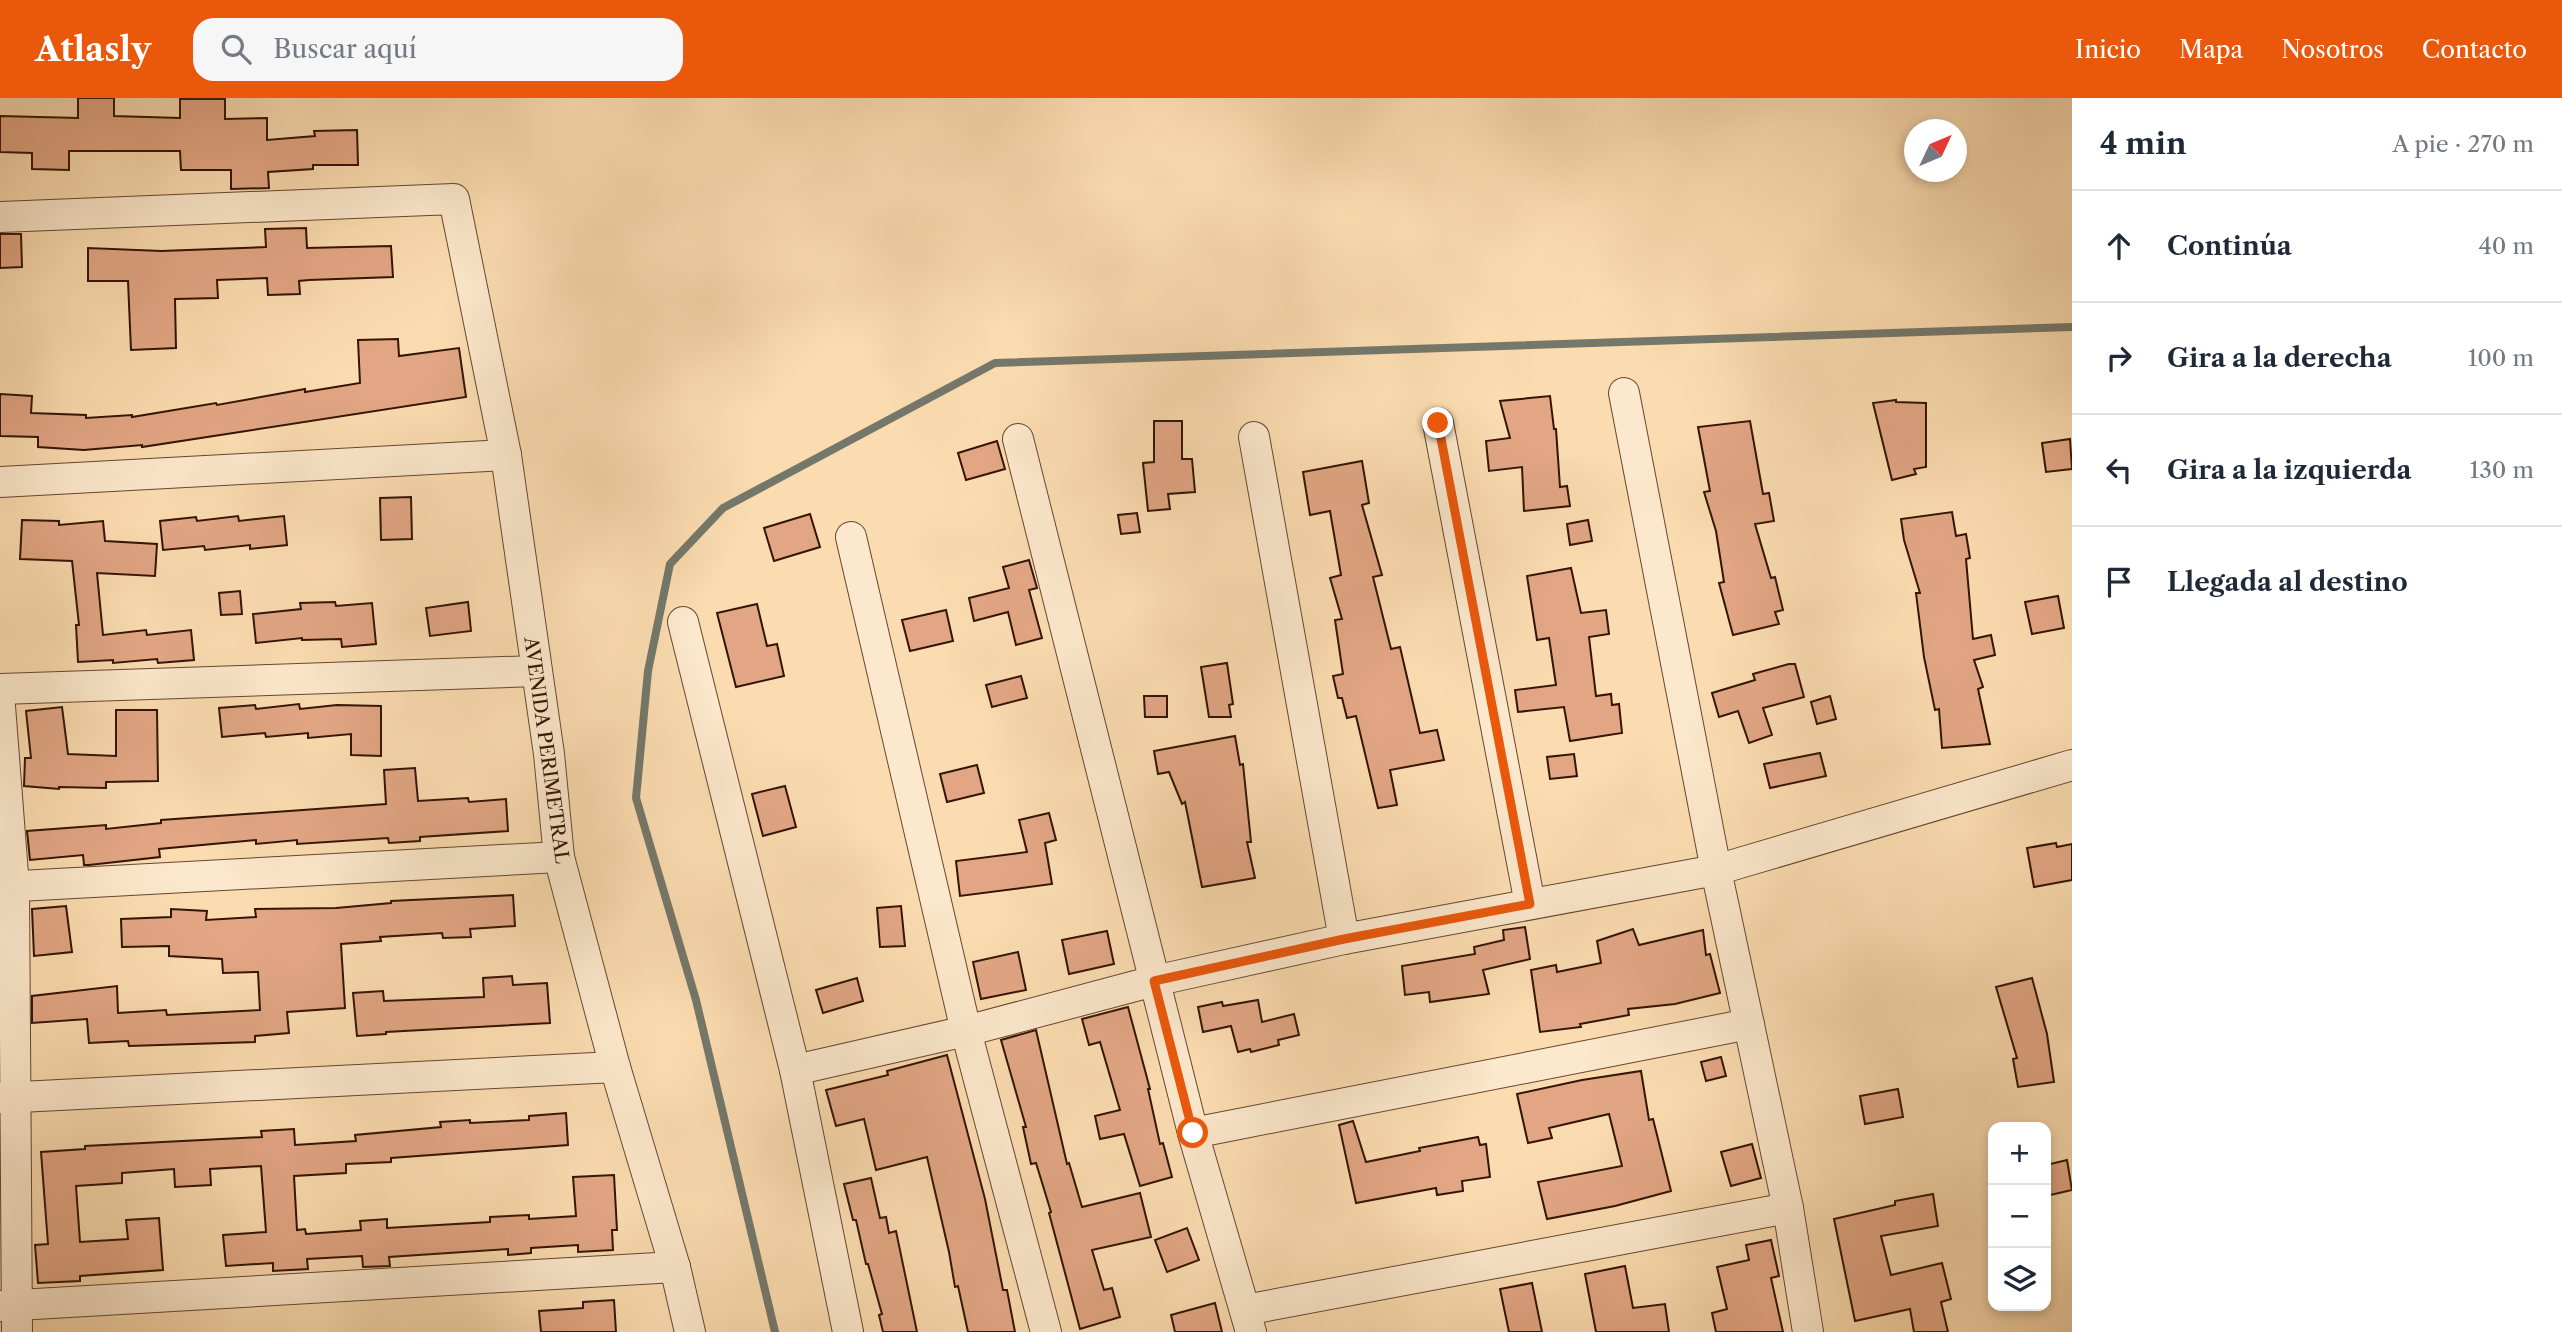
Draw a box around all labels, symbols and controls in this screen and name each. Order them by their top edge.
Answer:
search box [193,18,683,81]
text: Atlasly [35,29,151,70]
icon: search [217,30,255,68]
text: Buscar aquí [273,33,417,65]
text: Inicio [2075,35,2141,64]
text: Mapa [2179,35,2243,64]
text: Nosotros [2281,35,2384,64]
text: Contacto [2422,35,2527,64]
north arrow [1904,119,1967,182]
text: 4 min [2100,125,2186,162]
text: A pie · 270 m [2392,130,2534,158]
icon: ahead [2100,227,2138,265]
text: Continúa [2167,230,2292,262]
text: 40 m [2479,232,2534,260]
icon: right [2100,339,2138,377]
text: Gira a la derecha [2167,342,2392,374]
text: 100 m [2468,344,2534,372]
route end [1422,407,1453,438]
icon: left [2100,451,2138,489]
text: Gira a la izquierda [2167,454,2412,486]
text: 130 m [2470,456,2534,484]
icon: arrive [2100,563,2138,601]
text: Llegada al destino [2167,566,2408,598]
street label: AVENIDA PERIMETRAL [519,634,574,866]
route start [1177,1117,1208,1148]
map controls [1988,1122,2051,1311]
button: + [1988,1122,2051,1185]
button: − [1988,1185,2051,1248]
button: layers [1988,1248,2051,1311]

